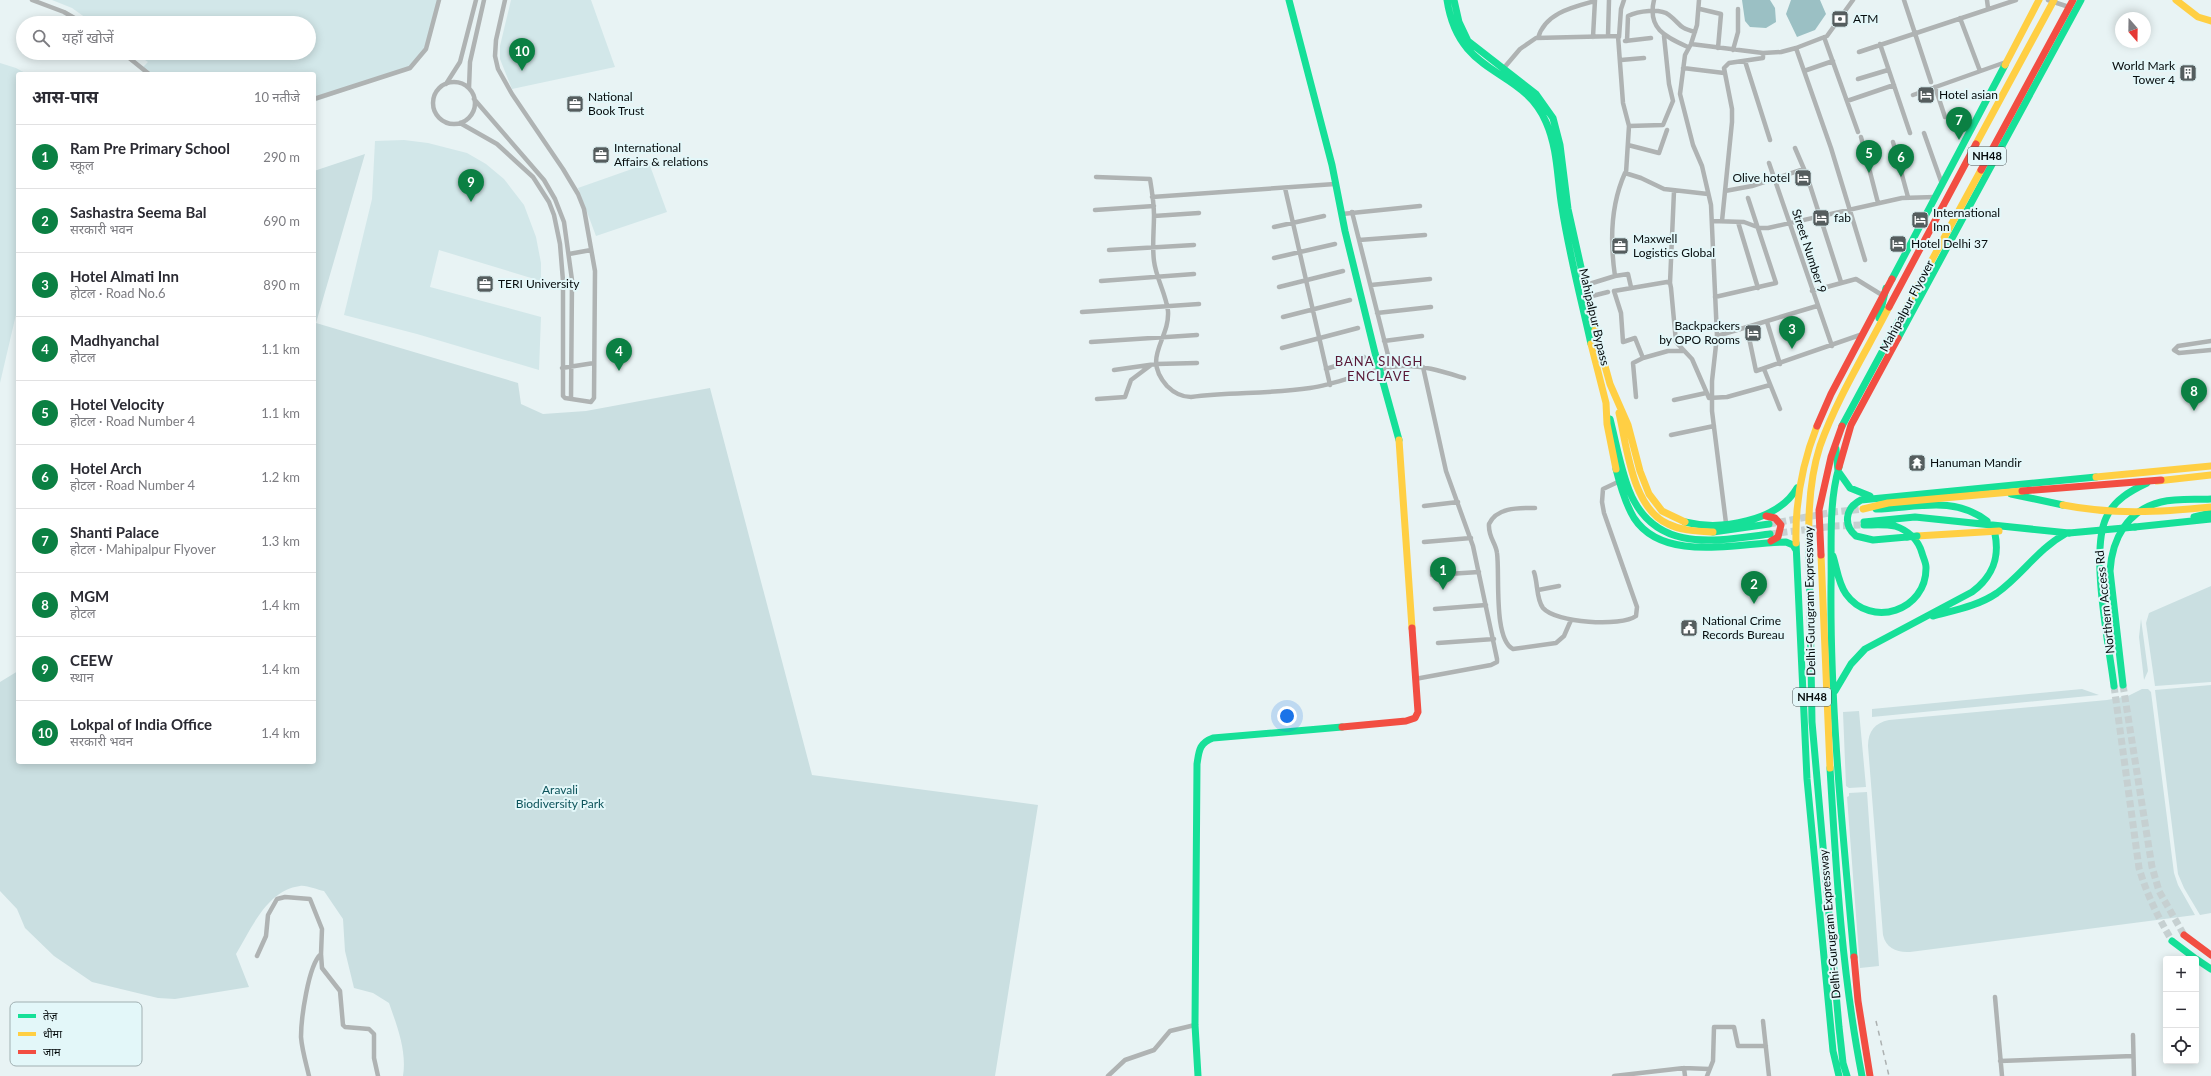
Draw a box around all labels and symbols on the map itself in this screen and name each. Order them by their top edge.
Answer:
bank icon: ATM [1830,9,1850,29]
place label: ATM [1853,11,1879,26]
north arrow [2115,12,2151,48]
pin: 10 [509,38,535,71]
place label: World Mark Tower 4 [2112,58,2176,87]
building icon: World Mark Tower 4 [2178,63,2198,83]
hotel icon: Hotel asian [1916,85,1936,105]
place label: Hotel asian [1939,87,1998,102]
place label: National Book Trust [588,89,645,118]
office icon: National Book Trust [565,94,585,114]
pin: 7 [1946,107,1972,140]
place label: International Affairs & relations [614,140,708,169]
pin: 5 [1856,140,1882,173]
pin: 6 [1888,144,1914,177]
office icon: International Affairs & relations [591,145,611,165]
road number: NH48 [1968,147,2006,165]
hotel icon: Olive hotel [1793,168,1813,188]
pin: 9 [458,169,484,202]
place label: Olive hotel [1733,170,1790,185]
place label: International Inn [1933,205,2000,234]
street label: Street Number 9 [1789,207,1830,295]
hotel icon: fab [1811,208,1831,228]
place label: fab [1834,210,1851,225]
hotel icon: International Inn [1910,210,1930,230]
place label: Maxwell Logistics Global [1633,231,1715,260]
hotel icon: Hotel Delhi 37 [1888,234,1908,254]
office icon: Maxwell Logistics Global [1610,236,1630,256]
place label: Hotel Delhi 37 [1911,236,1988,251]
street label: Mahipalpur Flyover [1876,257,1937,354]
street label: Mahipalpur Bypass [1576,267,1613,367]
office icon: TERI University [475,274,495,294]
place label: TERI University [498,276,580,291]
pin: 3 [1779,316,1805,349]
place label: Backpackers by OPO Rooms [1659,318,1740,347]
hotel icon: Backpackers by OPO Rooms [1743,323,1763,343]
pin: 4 [606,338,632,371]
district label: BANA SINGH ENCLAVE [1335,353,1423,384]
pin: 8 [2181,378,2207,411]
temple icon: Hanuman Mandir [1907,453,1927,473]
place label: Hanuman Mandir [1930,455,2022,470]
street label: Delhi-Gurugram Expressway [1801,525,1818,676]
street label: Northern Access Rd [2092,549,2117,655]
pin: 1 [1430,557,1456,590]
pin: 2 [1741,571,1767,604]
place label: National Crime Records Bureau [1702,613,1784,642]
public building icon: National Crime Records Bureau [1679,618,1699,638]
road number: NH48 [1793,688,1831,706]
your location [1277,706,1297,726]
park label: Aravali Biodiversity Park [516,782,605,811]
street label: Delhi-Gurugram Expressway [1815,848,1844,999]
legend [10,1002,142,1066]
text: तेज़ [43,1009,58,1022]
text: धीमा [43,1027,62,1040]
text: जाम [43,1045,61,1058]

